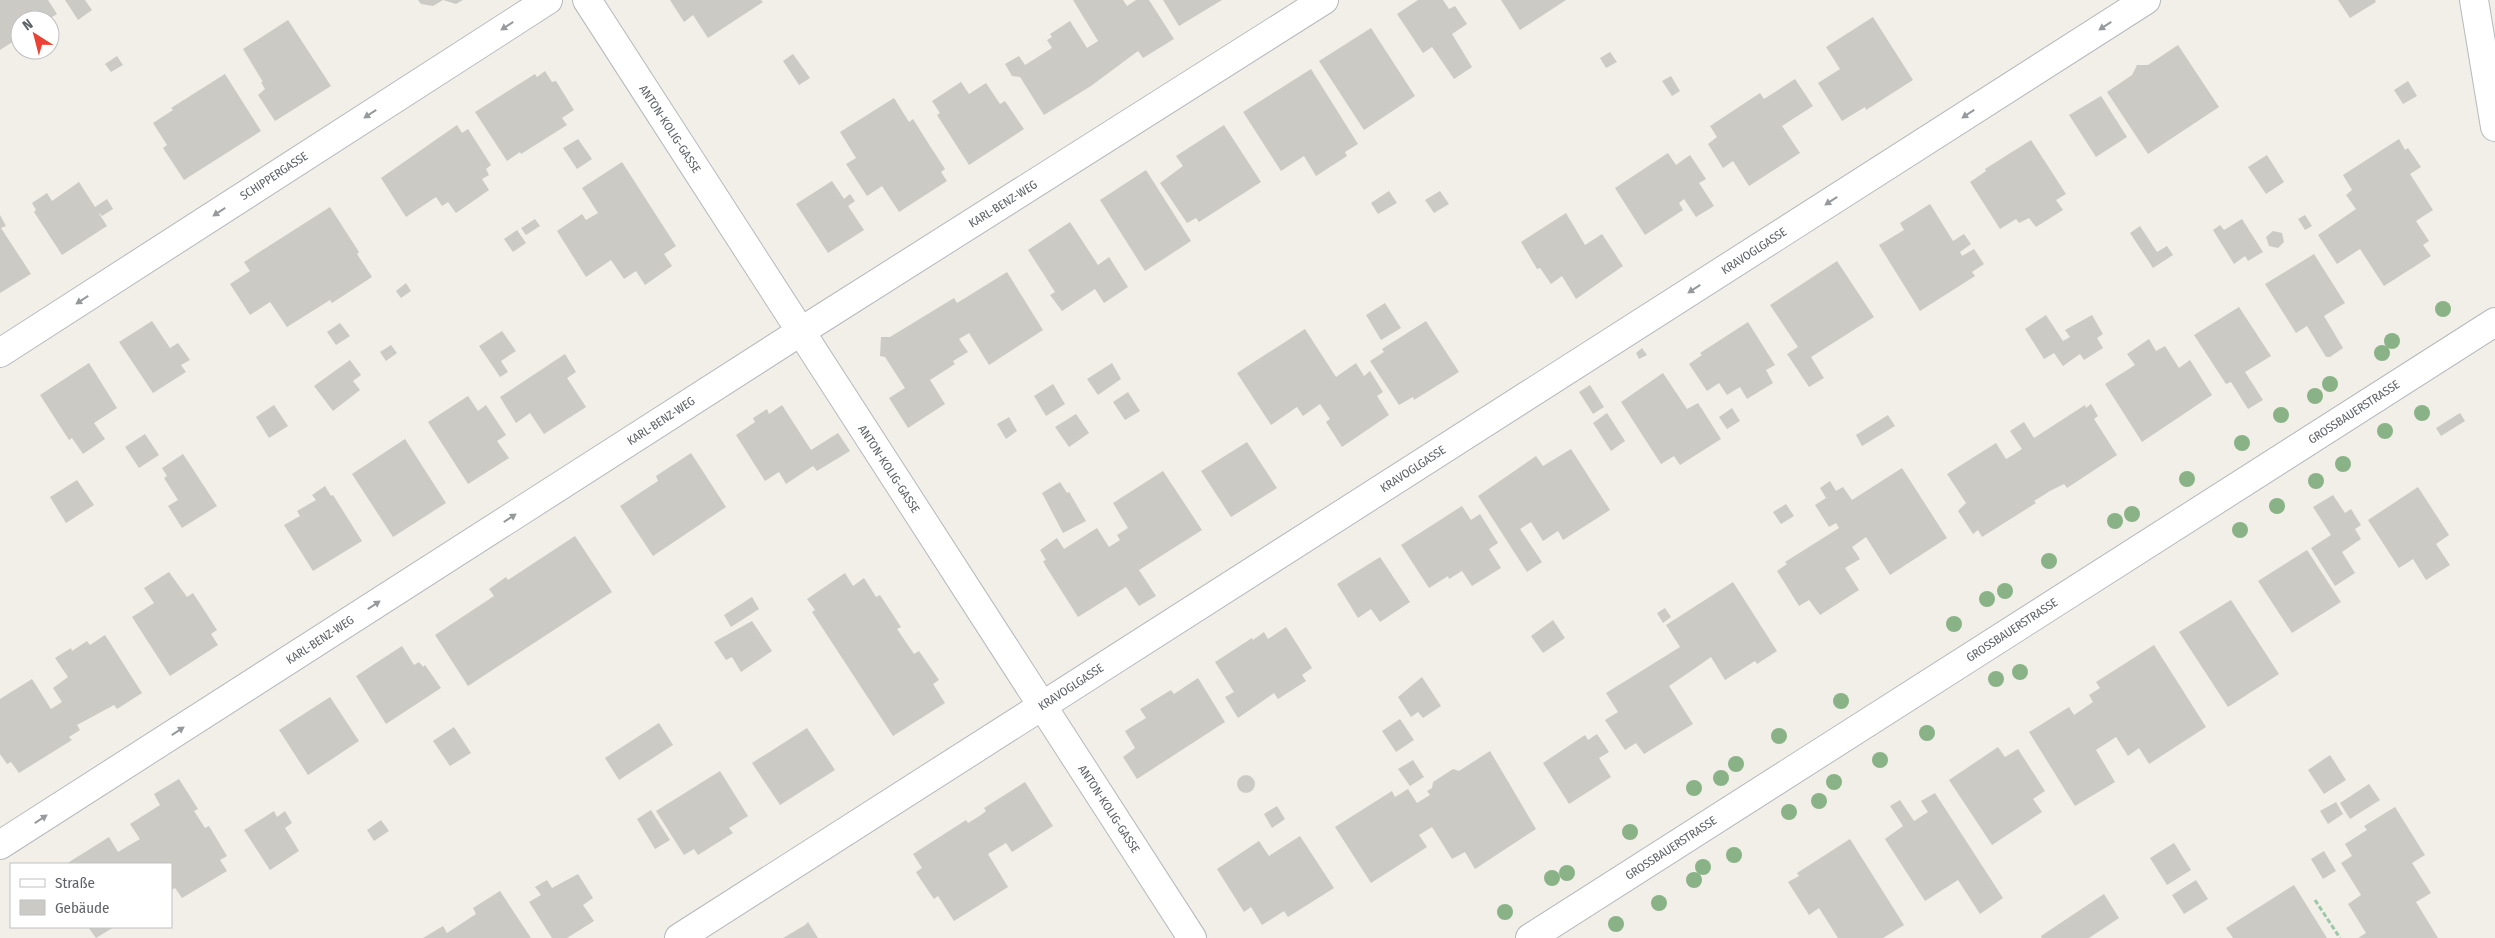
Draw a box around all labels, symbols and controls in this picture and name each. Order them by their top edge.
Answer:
north arrow [10,10,60,60]
text: N [19,16,36,34]
one-way arrow [500,22,513,31]
one-way arrow [2098,22,2112,31]
street label: ANTON-KOLIG-GASSE [636,82,704,176]
one-way arrow [1961,109,1975,119]
one-way arrow [363,110,377,119]
street label: SCHIPPERGASSE [238,149,311,203]
street label: KARL-BENZ-WEG [966,177,1040,231]
one-way arrow [1825,197,1838,206]
one-way arrow [212,207,225,217]
street label: KRAVOGLGASSE [1719,225,1790,277]
one-way arrow [1688,284,1701,294]
one-way arrow [75,295,89,305]
street label: GROSSBAUERSTRASSE [2306,377,2403,447]
street label: KARL-BENZ-WEG [624,394,698,448]
street label: ANTON-KOLIG-GASSE [855,422,923,516]
street label: KRAVOGLGASSE [1378,443,1449,495]
one-way arrow [504,513,517,522]
street label: GROSSBAUERSTRASSE [1964,595,2061,665]
one-way arrow [367,601,380,610]
street label: KARL-BENZ-WEG [283,613,357,667]
street label: KRAVOGLGASSE [1036,661,1107,713]
one-way arrow [171,726,184,736]
street label: ANTON-KOLIG-GASSE [1075,762,1143,856]
street label: GROSSBAUERSTRASSE [1623,813,1720,883]
one-way arrow [34,814,48,823]
legend [10,863,172,928]
text: Straße [55,874,95,892]
text: Gebäude [55,899,110,917]

